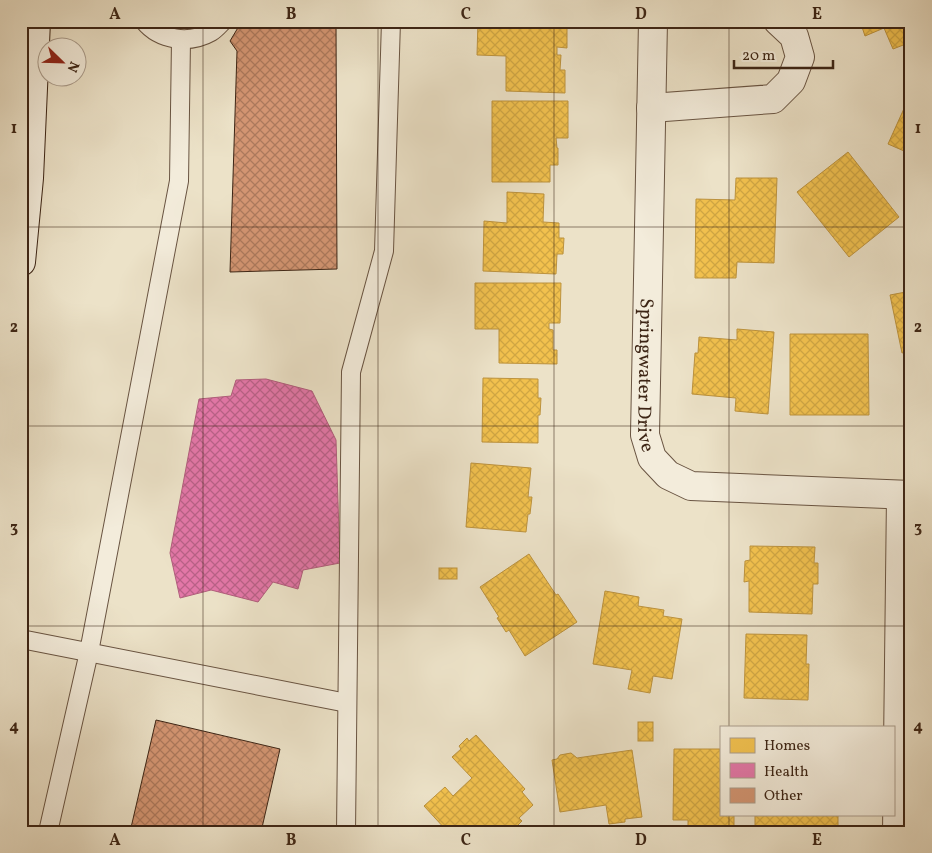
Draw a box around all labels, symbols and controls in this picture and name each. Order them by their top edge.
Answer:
text: A [109,4,121,26]
text: B [286,4,297,26]
text: C [461,4,471,26]
text: D [635,4,647,26]
text: E [812,4,822,26]
north arrow [38,38,88,88]
scale bar [734,38,833,70]
text: 20 m [742,46,775,67]
text: N [62,58,83,75]
text: 1 [11,118,17,140]
text: 1 [915,118,921,140]
street label: Springwater Drive [630,298,660,455]
text: 2 [10,317,18,339]
text: 2 [914,317,922,339]
text: 3 [10,517,18,539]
text: 3 [914,517,922,539]
text: 4 [9,716,19,738]
text: 4 [913,716,923,738]
legend [720,726,894,816]
text: Homes [764,736,810,757]
text: Health [764,762,809,783]
text: Other [764,786,803,807]
text: A [109,830,121,852]
text: B [286,830,297,852]
text: C [461,830,471,852]
text: D [635,830,647,852]
text: E [812,830,822,852]

